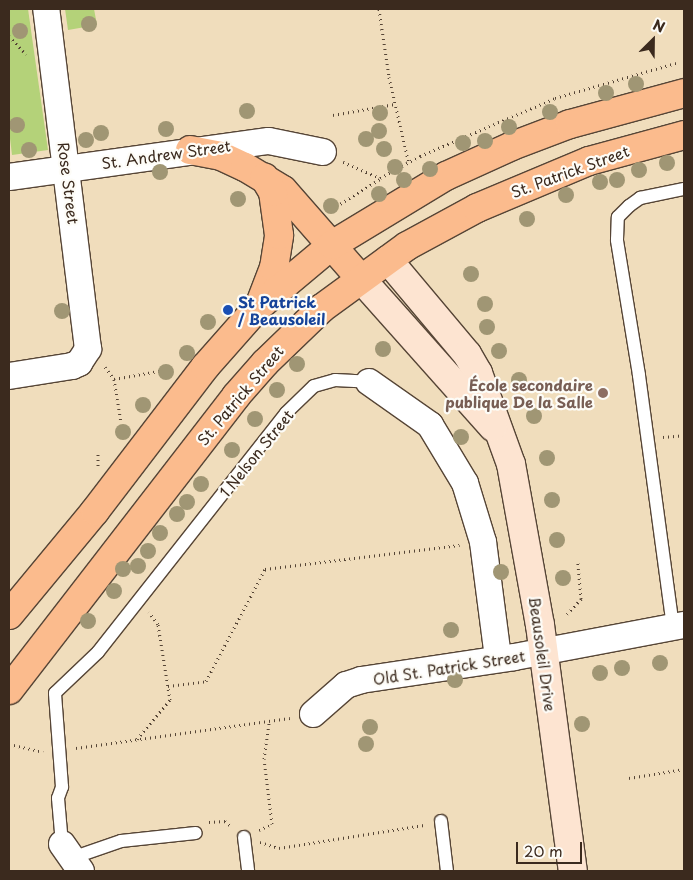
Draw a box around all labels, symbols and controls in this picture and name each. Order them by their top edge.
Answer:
text: N [650,14,668,38]
north arrow [628,15,678,65]
street label: St. Andrew Street [100,136,232,172]
street label: Rose Street [55,141,83,225]
street label: St. Patrick Street [508,141,632,201]
place label: St Patrick / Beausoleil [238,292,325,327]
marker: St Patrick / Beausoleil [222,304,234,316]
street label: St. Patrick Street [193,341,287,449]
place label: École secondaire publique De la Salle [445,375,593,410]
marker: École secondaire publique De la Salle [597,387,609,399]
street label: 1 Nelson Street [215,405,297,501]
street label: Beausoleil Drive [526,595,560,713]
street label: Old St. Patrick Street [371,646,527,688]
scale bar [518,832,584,864]
text: 20 m [524,839,563,862]

